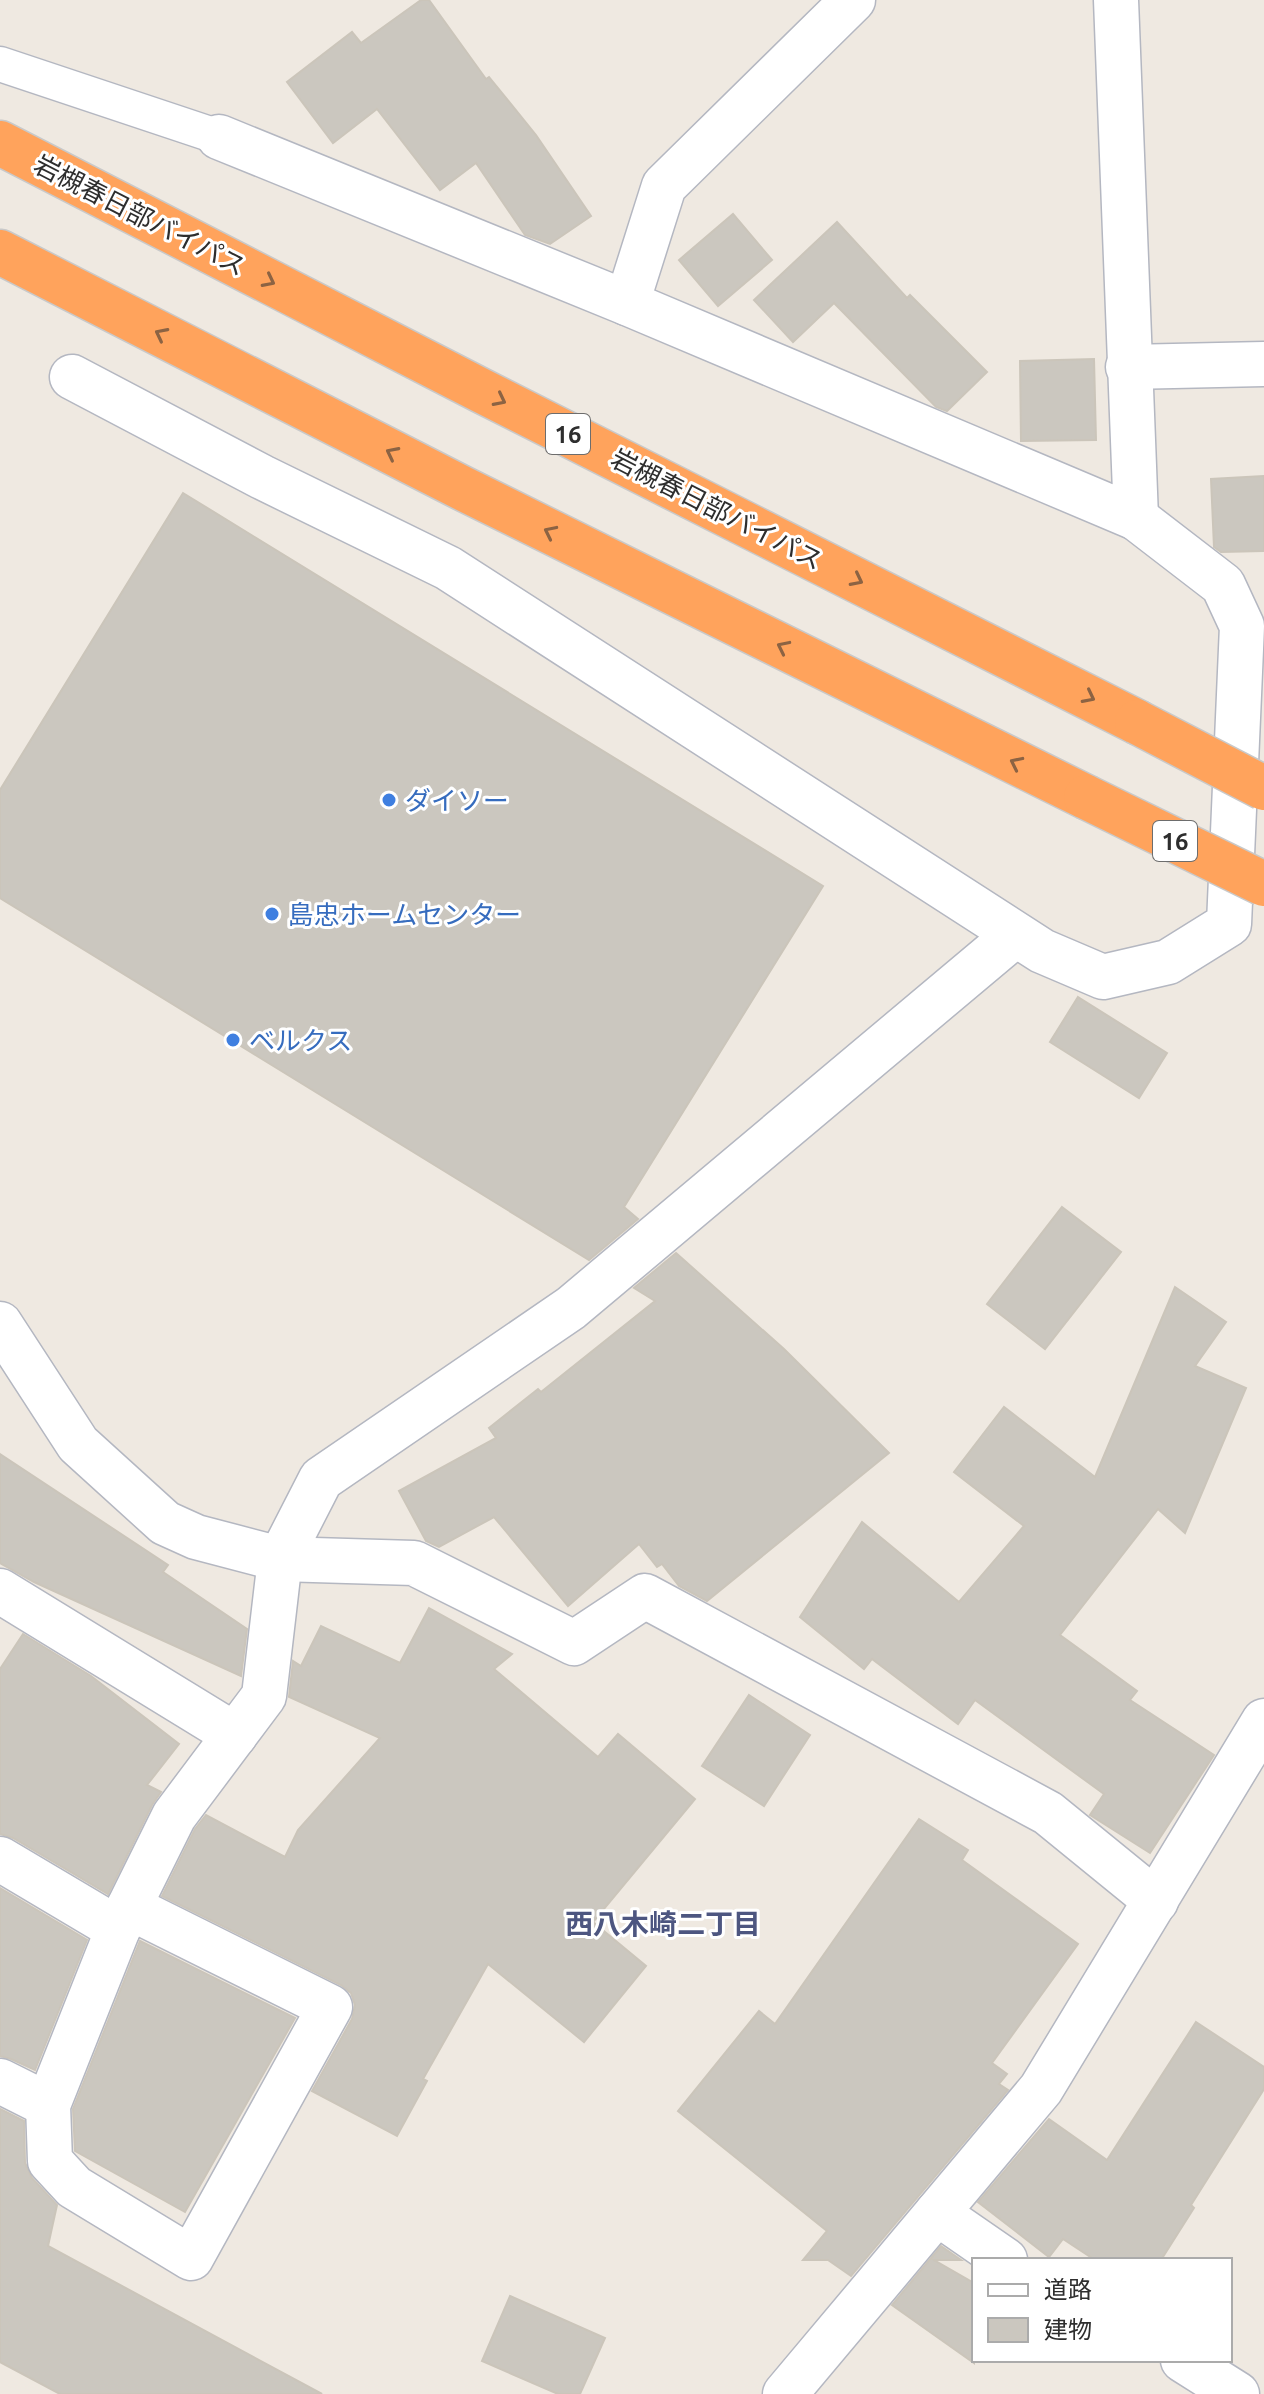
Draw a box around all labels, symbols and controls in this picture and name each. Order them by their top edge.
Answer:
street label: 岩槻春日部バイパス [29,149,251,281]
one-way arrow [260,271,275,286]
one-way arrow [154,329,169,344]
one-way arrow [491,390,506,405]
road number: 16 [546,414,590,454]
street label: 岩槻春日部バイパス [606,443,828,575]
one-way arrow [386,447,401,462]
one-way arrow [543,526,558,542]
one-way arrow [848,570,863,586]
one-way arrow [776,641,791,657]
one-way arrow [1080,688,1095,703]
one-way arrow [1009,757,1024,773]
place label: ダイソー [405,786,509,815]
marker: ダイソー [380,791,398,809]
road number: 16 [1153,821,1197,861]
place label: 島忠ホームセンター [288,900,521,929]
marker: 島忠ホームセンター [263,905,281,923]
place label: ベルクス [249,1026,352,1055]
marker: ベルクス [224,1031,242,1049]
district label: 西八木崎二丁目 [565,1908,761,1939]
legend [972,2258,1232,2362]
text: 道路 [1044,2276,1092,2303]
text: 建物 [1044,2316,1092,2343]

